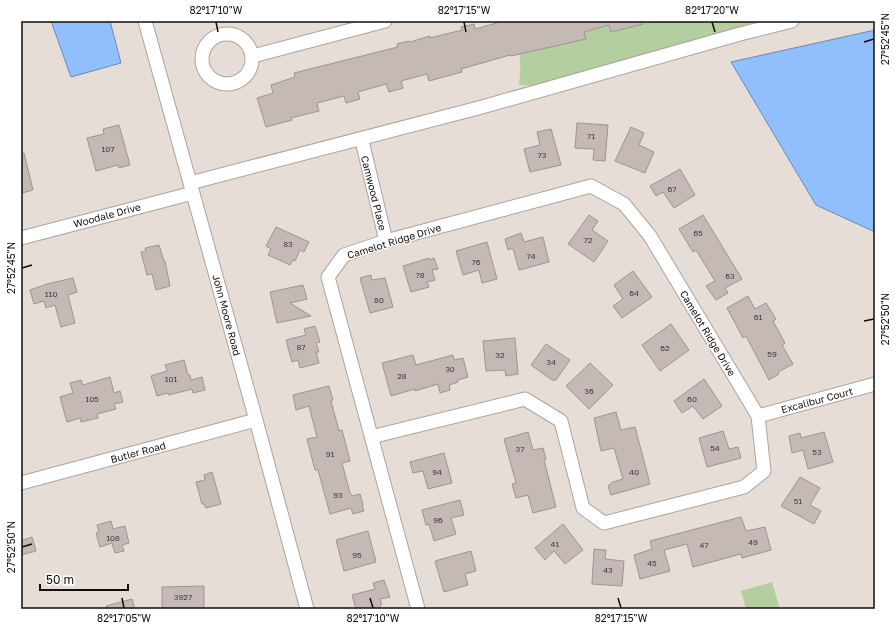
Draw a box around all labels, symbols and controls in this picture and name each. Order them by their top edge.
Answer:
text: 82°17'10"W [190,4,243,16]
text: 82°17'15"W [438,4,491,16]
text: 82°17'20"W [685,4,739,16]
text: 27°52'45"N [879,13,891,65]
house number: 71 [587,131,595,141]
house number: 107 [101,144,115,154]
house number: 73 [538,150,547,160]
street label: Camwood Place [359,154,389,232]
house number: 67 [667,184,677,194]
street label: Woodale Drive [72,200,142,230]
street label: Camelot Ridge Drive [346,221,443,261]
house number: 65 [693,228,703,238]
house number: 72 [584,235,593,245]
house number: 83 [283,239,293,249]
text: 27°52'45"N [5,242,17,294]
house number: 74 [526,251,536,261]
house number: 76 [471,257,481,267]
house number: 78 [415,270,425,280]
house number: 63 [725,271,735,281]
street label: John Moore Road [210,273,244,357]
house number: 64 [629,288,639,298]
street label: Camelot Ridge Drive [678,288,738,378]
house number: 110 [45,289,57,299]
text: 27°52'50"N [879,293,891,345]
house number: 80 [374,295,384,305]
house number: 61 [754,312,762,322]
house number: 87 [296,342,306,352]
house number: 62 [660,343,670,353]
house number: 59 [767,349,777,359]
house number: 32 [495,350,505,360]
house number: 34 [546,357,556,367]
house number: 30 [445,364,455,374]
house number: 28 [397,371,407,381]
house number: 101 [165,374,177,384]
street label: Excalibur Court [780,385,854,415]
house number: 36 [584,386,594,396]
house number: 105 [85,394,99,404]
house number: 60 [687,394,697,404]
street label: Butler Road [109,439,167,465]
house number: 54 [710,443,720,453]
house number: 37 [516,444,524,454]
house number: 53 [812,447,822,457]
house number: 91 [326,449,334,459]
house number: 94 [432,467,442,477]
house number: 40 [629,467,639,477]
house number: 93 [333,490,343,500]
house number: 51 [794,496,802,506]
house number: 96 [433,515,443,525]
text: 27°52'50"N [5,521,17,573]
house number: 108 [106,533,120,543]
house number: 49 [748,537,758,547]
house number: 41 [551,539,559,549]
house number: 47 [699,540,709,550]
house number: 95 [352,550,362,560]
house number: 45 [647,558,657,568]
house number: 43 [603,565,613,575]
scale bar [40,566,128,592]
text: 50 m [46,572,74,587]
house number: 3927 [174,592,192,602]
text: 82°17'05"W [97,612,151,624]
text: 82°17'10"W [347,612,400,624]
text: 82°17'15"W [595,612,648,624]

